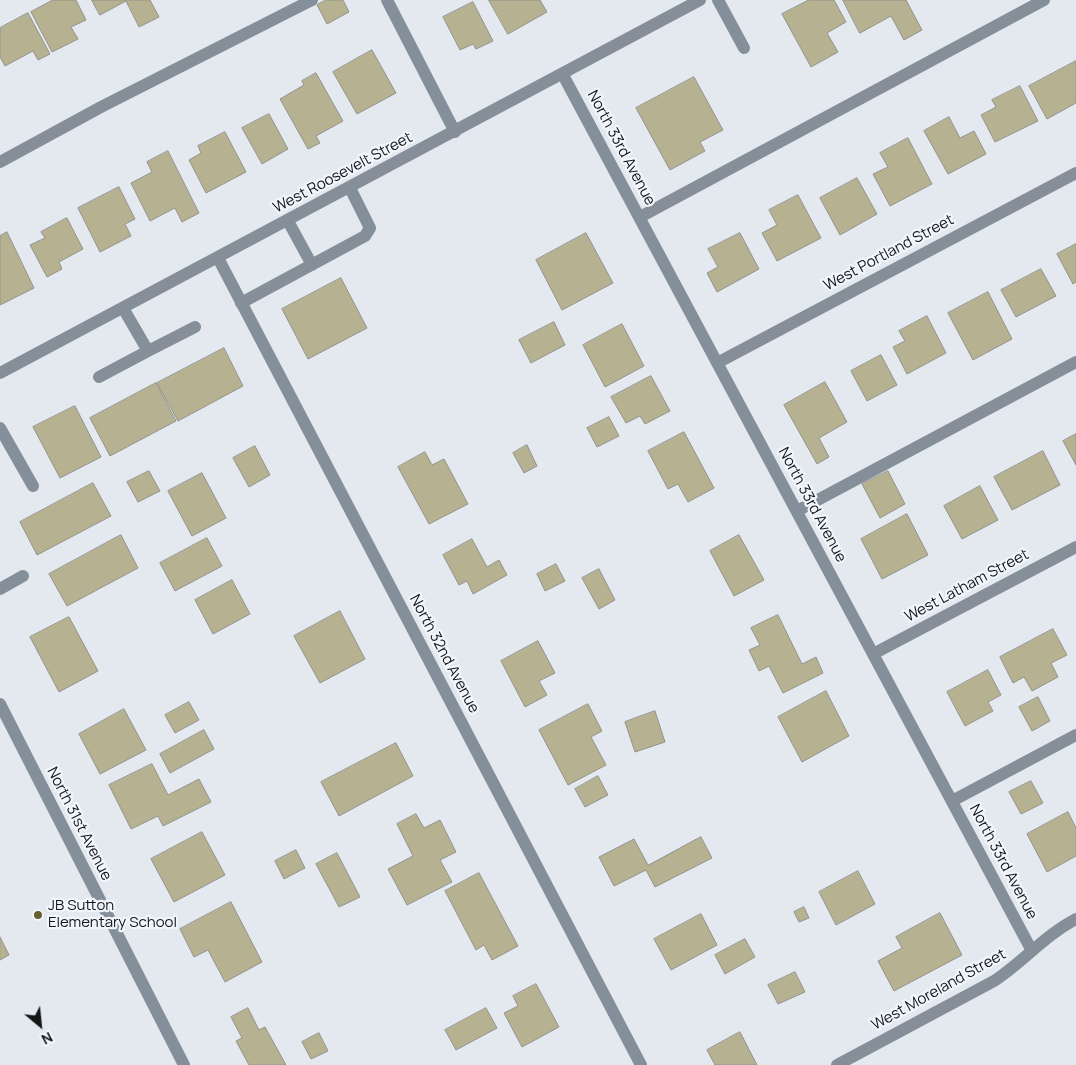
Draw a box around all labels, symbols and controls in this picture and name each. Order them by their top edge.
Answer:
street label: North 33rd Avenue [583,87,659,209]
street label: West Roosevelt Street [270,129,416,217]
street label: West Portland Street [821,211,957,295]
street label: North 33rd Avenue [774,444,850,566]
street label: West Latham Street [902,546,1032,626]
street label: North 32nd Avenue [405,592,483,716]
street label: North 31st Avenue [43,764,115,884]
street label: North 33rd Avenue [965,801,1041,923]
place label: JB Sutton Elementary School [48,897,177,932]
marker: JB Sutton Elementary School [32,909,44,921]
street label: West Moreland Street [869,946,1009,1034]
north arrow [15,1000,65,1050]
text: N [38,1028,56,1049]

